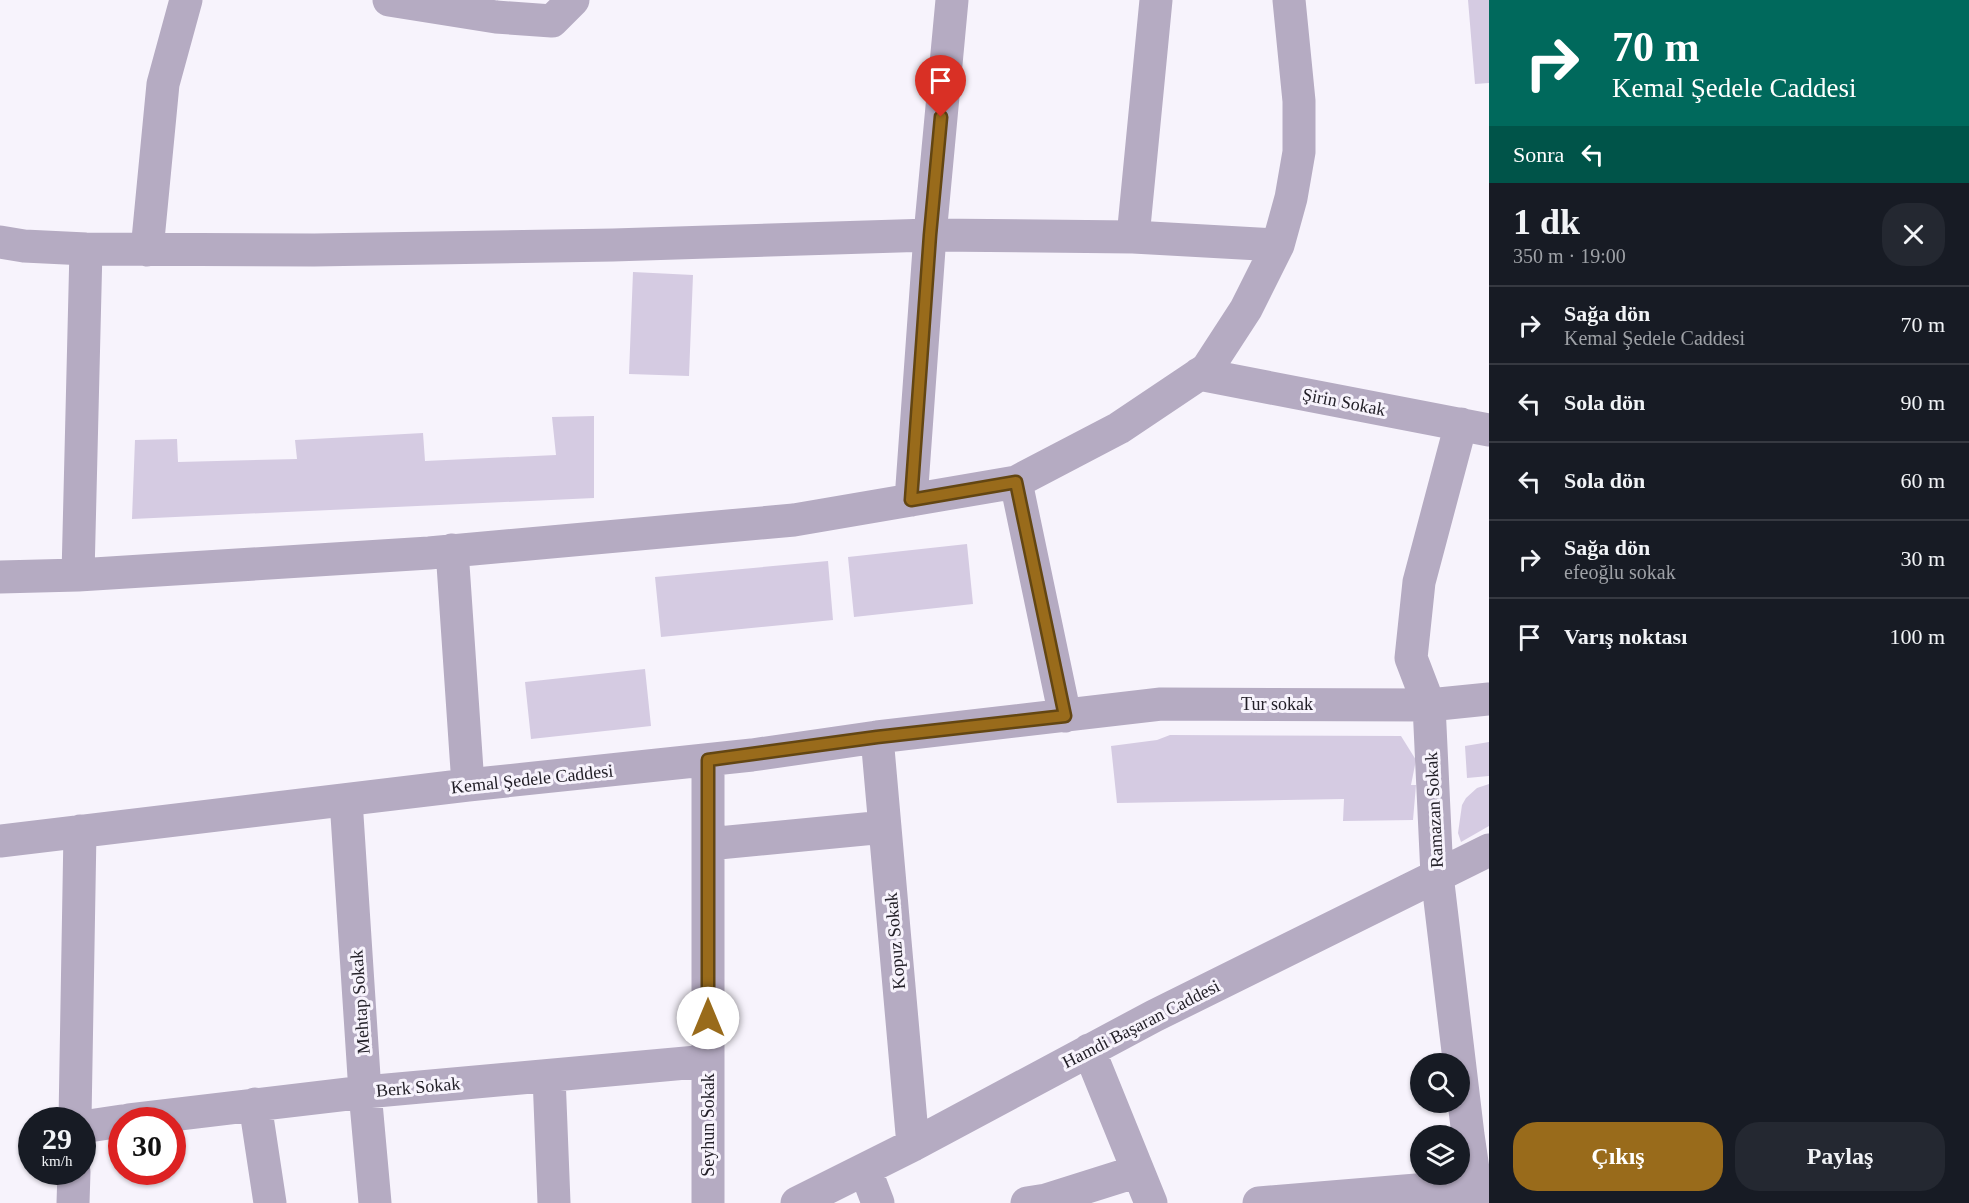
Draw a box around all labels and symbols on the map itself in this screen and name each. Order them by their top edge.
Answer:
pin [915,55,966,117]
street label: Şirin Sokak [1301,384,1387,420]
street label: Tur sokak [1241,694,1313,714]
street label: Ramazan Sokak [1421,751,1447,869]
street label: Kemal Şedele Caddesi [450,761,614,797]
street label: Kopuz Sokak [881,892,909,990]
street label: Mehtap Sokak [346,949,374,1055]
street label: Hamdi Başaran Caddesi [1059,976,1223,1072]
position arrow [676,986,740,1050]
street label: Berk Sokak [375,1073,461,1101]
street label: Seyhun Sokak [698,1073,718,1177]
speed limit sign: 30 [108,1107,186,1185]

